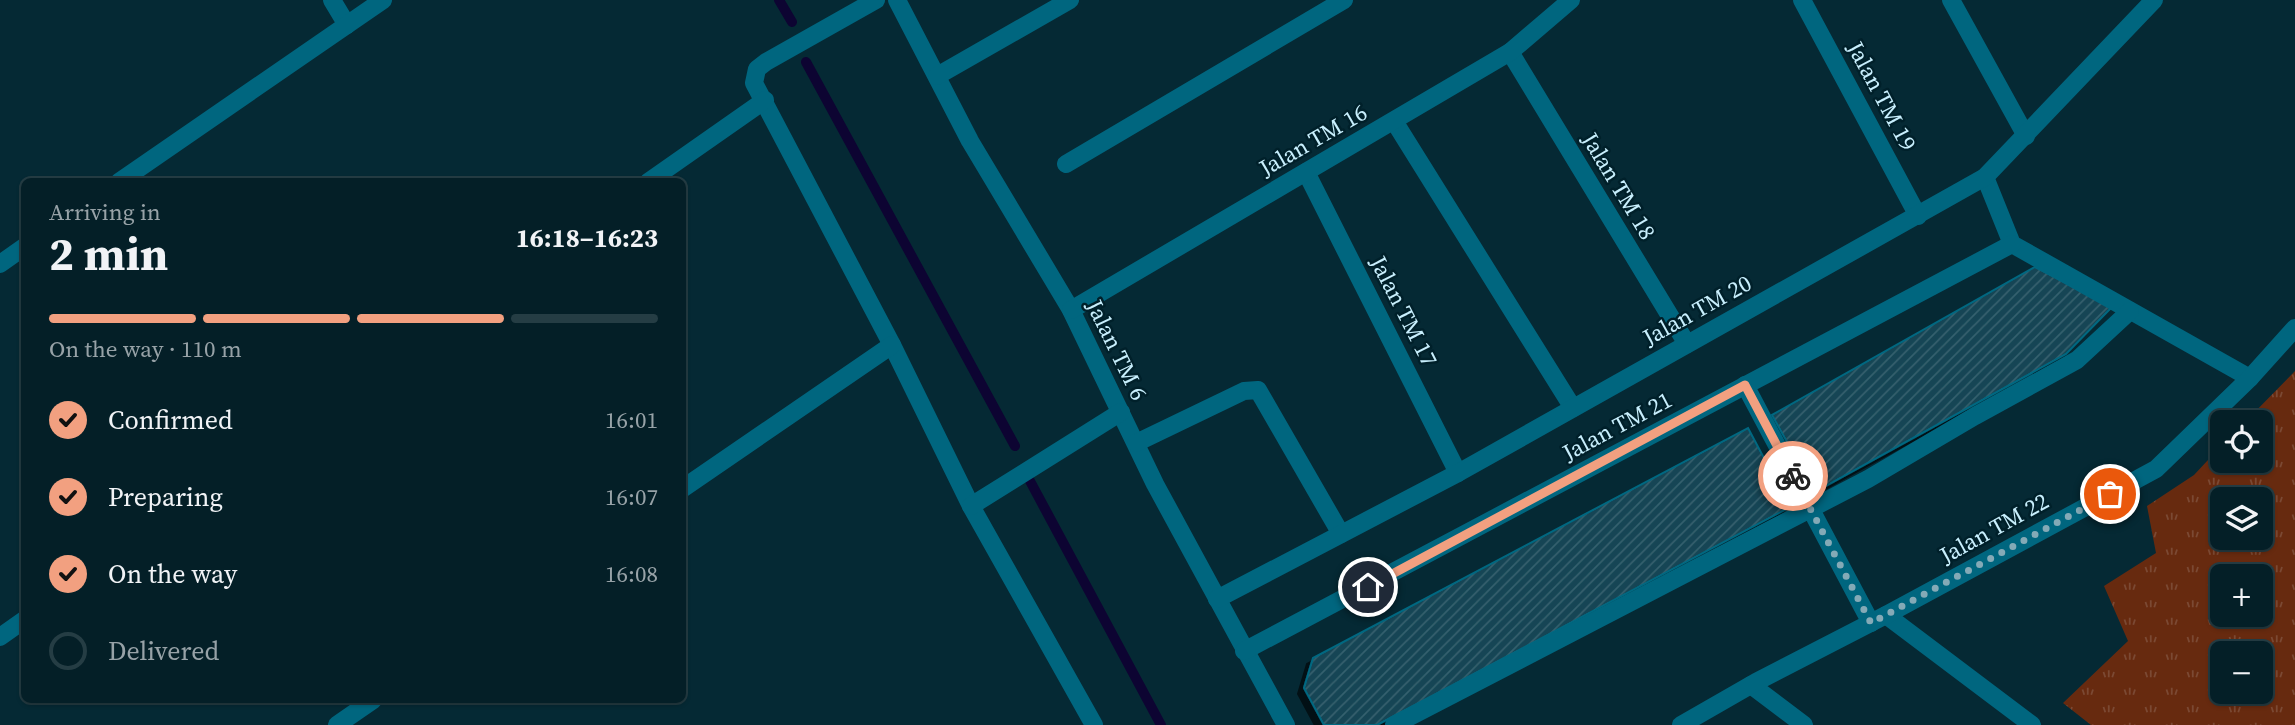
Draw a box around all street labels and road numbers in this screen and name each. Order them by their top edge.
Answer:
street label: Jalan TM 19 [1839,35,1924,156]
street label: Jalan TM 16 [1252,96,1373,184]
street label: Jalan TM 18 [1574,126,1664,246]
street label: Jalan TM 17 [1362,249,1445,372]
street label: Jalan TM 20 [1636,267,1757,354]
street label: Jalan TM 6 [1078,293,1155,406]
street label: Jalan TM 21 [1556,384,1677,469]
street label: Jalan TM 22 [1933,485,2054,572]

